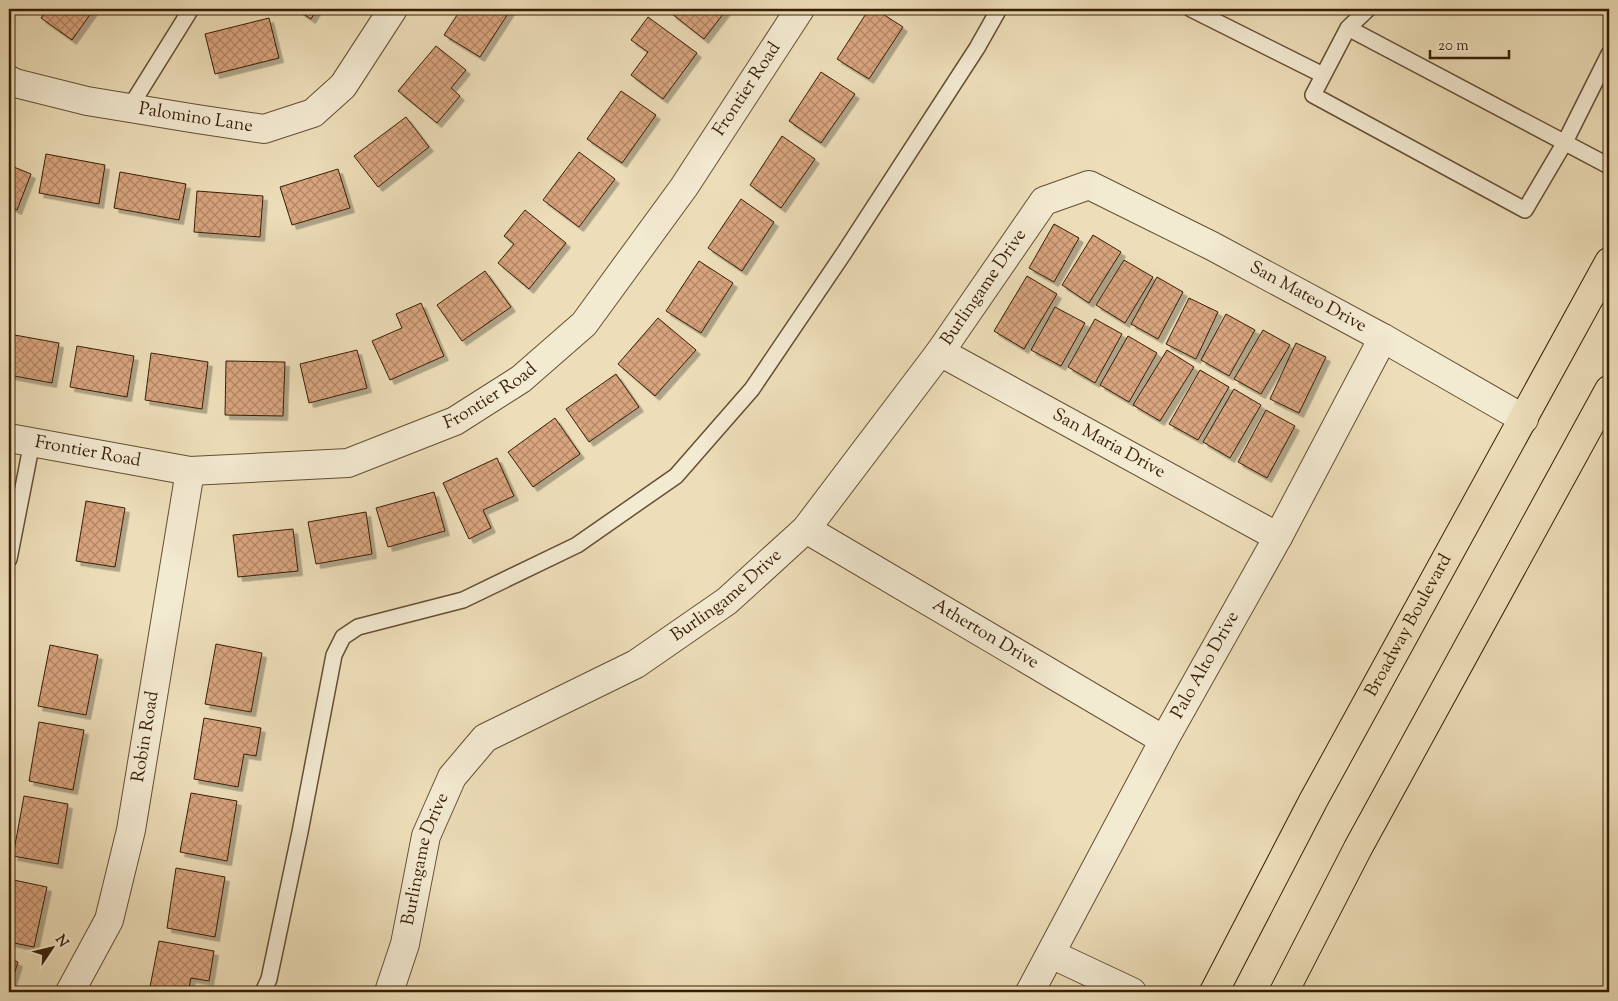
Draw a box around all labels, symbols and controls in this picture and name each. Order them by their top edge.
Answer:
scale bar [1430,28,1509,60]
text: 20 m [1438,36,1469,57]
street label: Frontier Road [707,37,788,142]
street label: Palomino Lane [137,97,254,140]
street label: Burlingame Drive [935,224,1034,351]
street label: San Mateo Drive [1244,255,1371,340]
street label: Frontier Road [440,357,543,437]
street label: San Maria Drive [1047,403,1170,486]
street label: Frontier Road [33,430,143,475]
street label: Burlingame Drive [666,543,788,649]
street label: Broadway Boulevard [1359,550,1459,702]
street label: Atherton Drive [927,593,1043,676]
street label: Palo Alto Drive [1165,607,1246,724]
street label: Robin Road [126,689,167,784]
street label: Burlingame Drive [396,789,456,928]
north arrow [28,924,78,974]
text: N [50,931,72,952]

